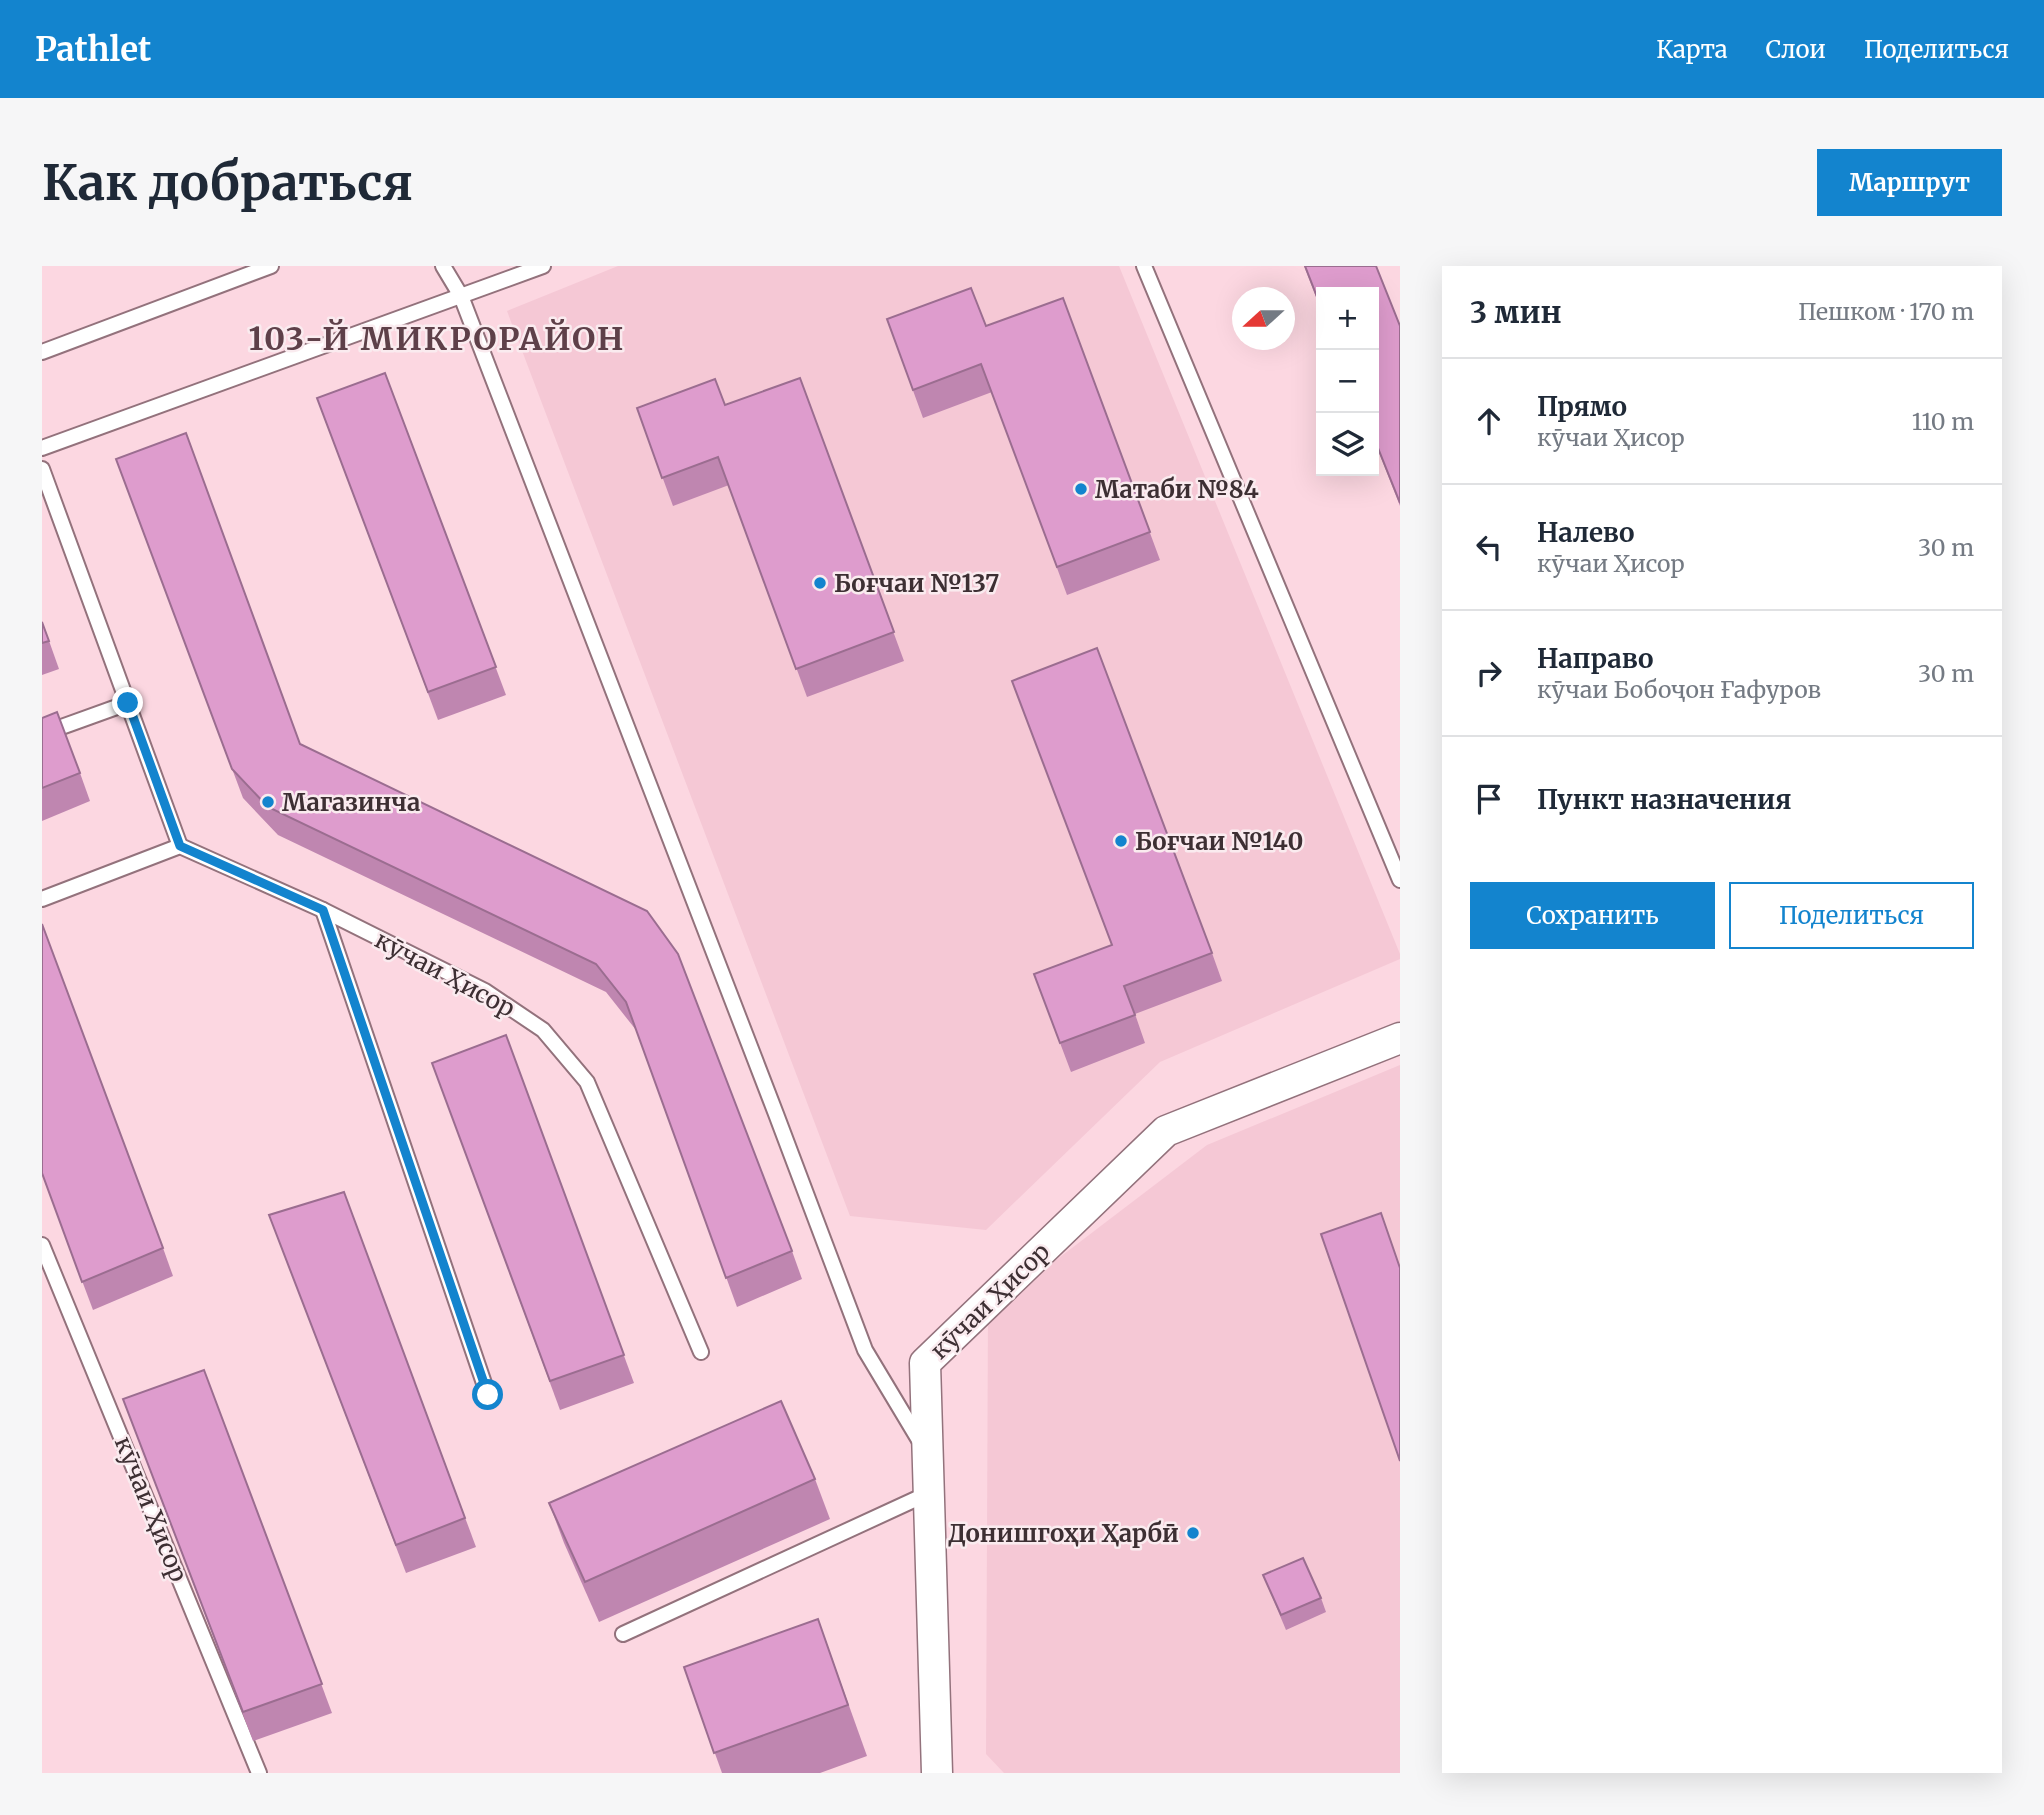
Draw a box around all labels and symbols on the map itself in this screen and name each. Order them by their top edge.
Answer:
north arrow [1232,287,1295,350]
district label: 103-Й МИКРОРАЙОН [248,319,626,359]
place label: Матаби №84 [1095,474,1259,505]
marker: Матаби №84 [1073,481,1089,497]
place label: Боғчаи №137 [834,568,999,599]
marker: Боғчаи №137 [812,575,828,591]
route end [112,687,143,718]
place label: Магазинча [282,787,420,818]
marker: Магазинча [260,794,276,810]
place label: Боғчаи №140 [1135,826,1303,857]
marker: Боғчаи №140 [1113,833,1129,849]
street label: кӯчаи Ҳисор [370,924,520,1024]
street label: кӯчаи Ҳисор [924,1236,1056,1366]
route start [472,1379,503,1410]
street label: кӯчаи Ҳисор [108,1432,194,1586]
place label: Донишгоҳи Ҳарбӣ [948,1518,1179,1549]
marker: Донишгоҳи Ҳарбӣ [1185,1525,1201,1541]

